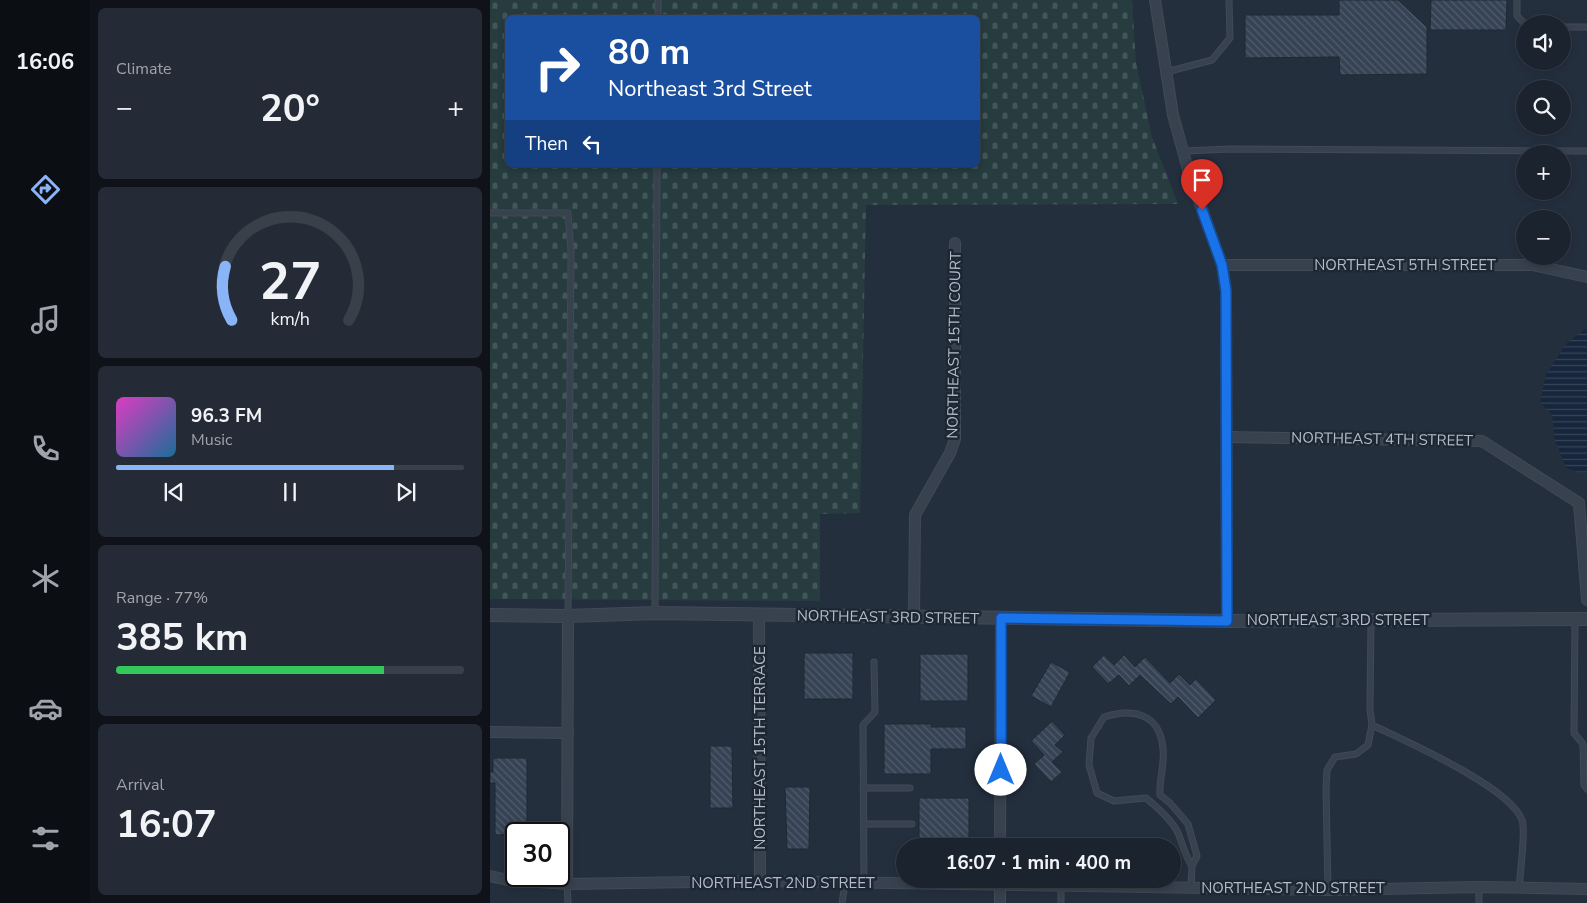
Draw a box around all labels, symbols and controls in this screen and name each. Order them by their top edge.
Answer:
map controls [1516,15,1571,265]
button: sound [1516,15,1571,70]
text: 80 m [608,29,690,76]
icon: right [525,35,590,100]
text: 16:06 [16,47,74,77]
text: Climate [116,58,171,80]
text: Northeast 3rd Street [608,74,812,104]
button: search [1516,80,1571,135]
text: 20° [260,83,320,134]
text: − [116,89,133,127]
text: + [447,89,464,127]
icon: left [578,130,606,158]
text: Then [525,131,568,157]
button: + [1516,145,1571,200]
pin [1181,159,1223,210]
icon: arrive [1188,166,1216,194]
icon: directions [28,172,63,207]
button: − [1516,210,1571,265]
text: 27 [259,246,321,317]
street label: NORTHEAST 15TH COURT [942,251,966,439]
street label: NORTHEAST 5TH STREET [1314,255,1496,275]
icon: music [28,302,63,337]
text: km/h [270,307,310,331]
text: 96.3 FM [191,403,262,429]
street label: NORTHEAST 4TH STREET [1291,427,1473,451]
text: Music [191,429,232,451]
icon: phone [28,431,63,466]
icon: previous [160,478,188,506]
icon: pause [276,478,304,506]
icon: next [392,478,420,506]
icon: climate [28,561,63,596]
text: Range · 77% [116,587,208,609]
street label: NORTHEAST 3RD STREET [797,605,979,629]
street label: NORTHEAST 3RD STREET [1247,610,1429,630]
text: 385 km [116,612,248,663]
street label: NORTHEAST 15TH TERRACE [750,646,770,850]
icon: car [28,691,63,726]
position arrow [974,743,1026,795]
text: Arrival [116,774,164,796]
text: 16:07 [116,799,217,850]
icon: filters [28,821,63,856]
speed limit sign: 30 [505,822,570,887]
text: 16:07 · 1 min · 400 m [946,850,1131,876]
street label: NORTHEAST 2ND STREET [691,873,875,893]
street label: NORTHEAST 2ND STREET [1201,878,1385,898]

